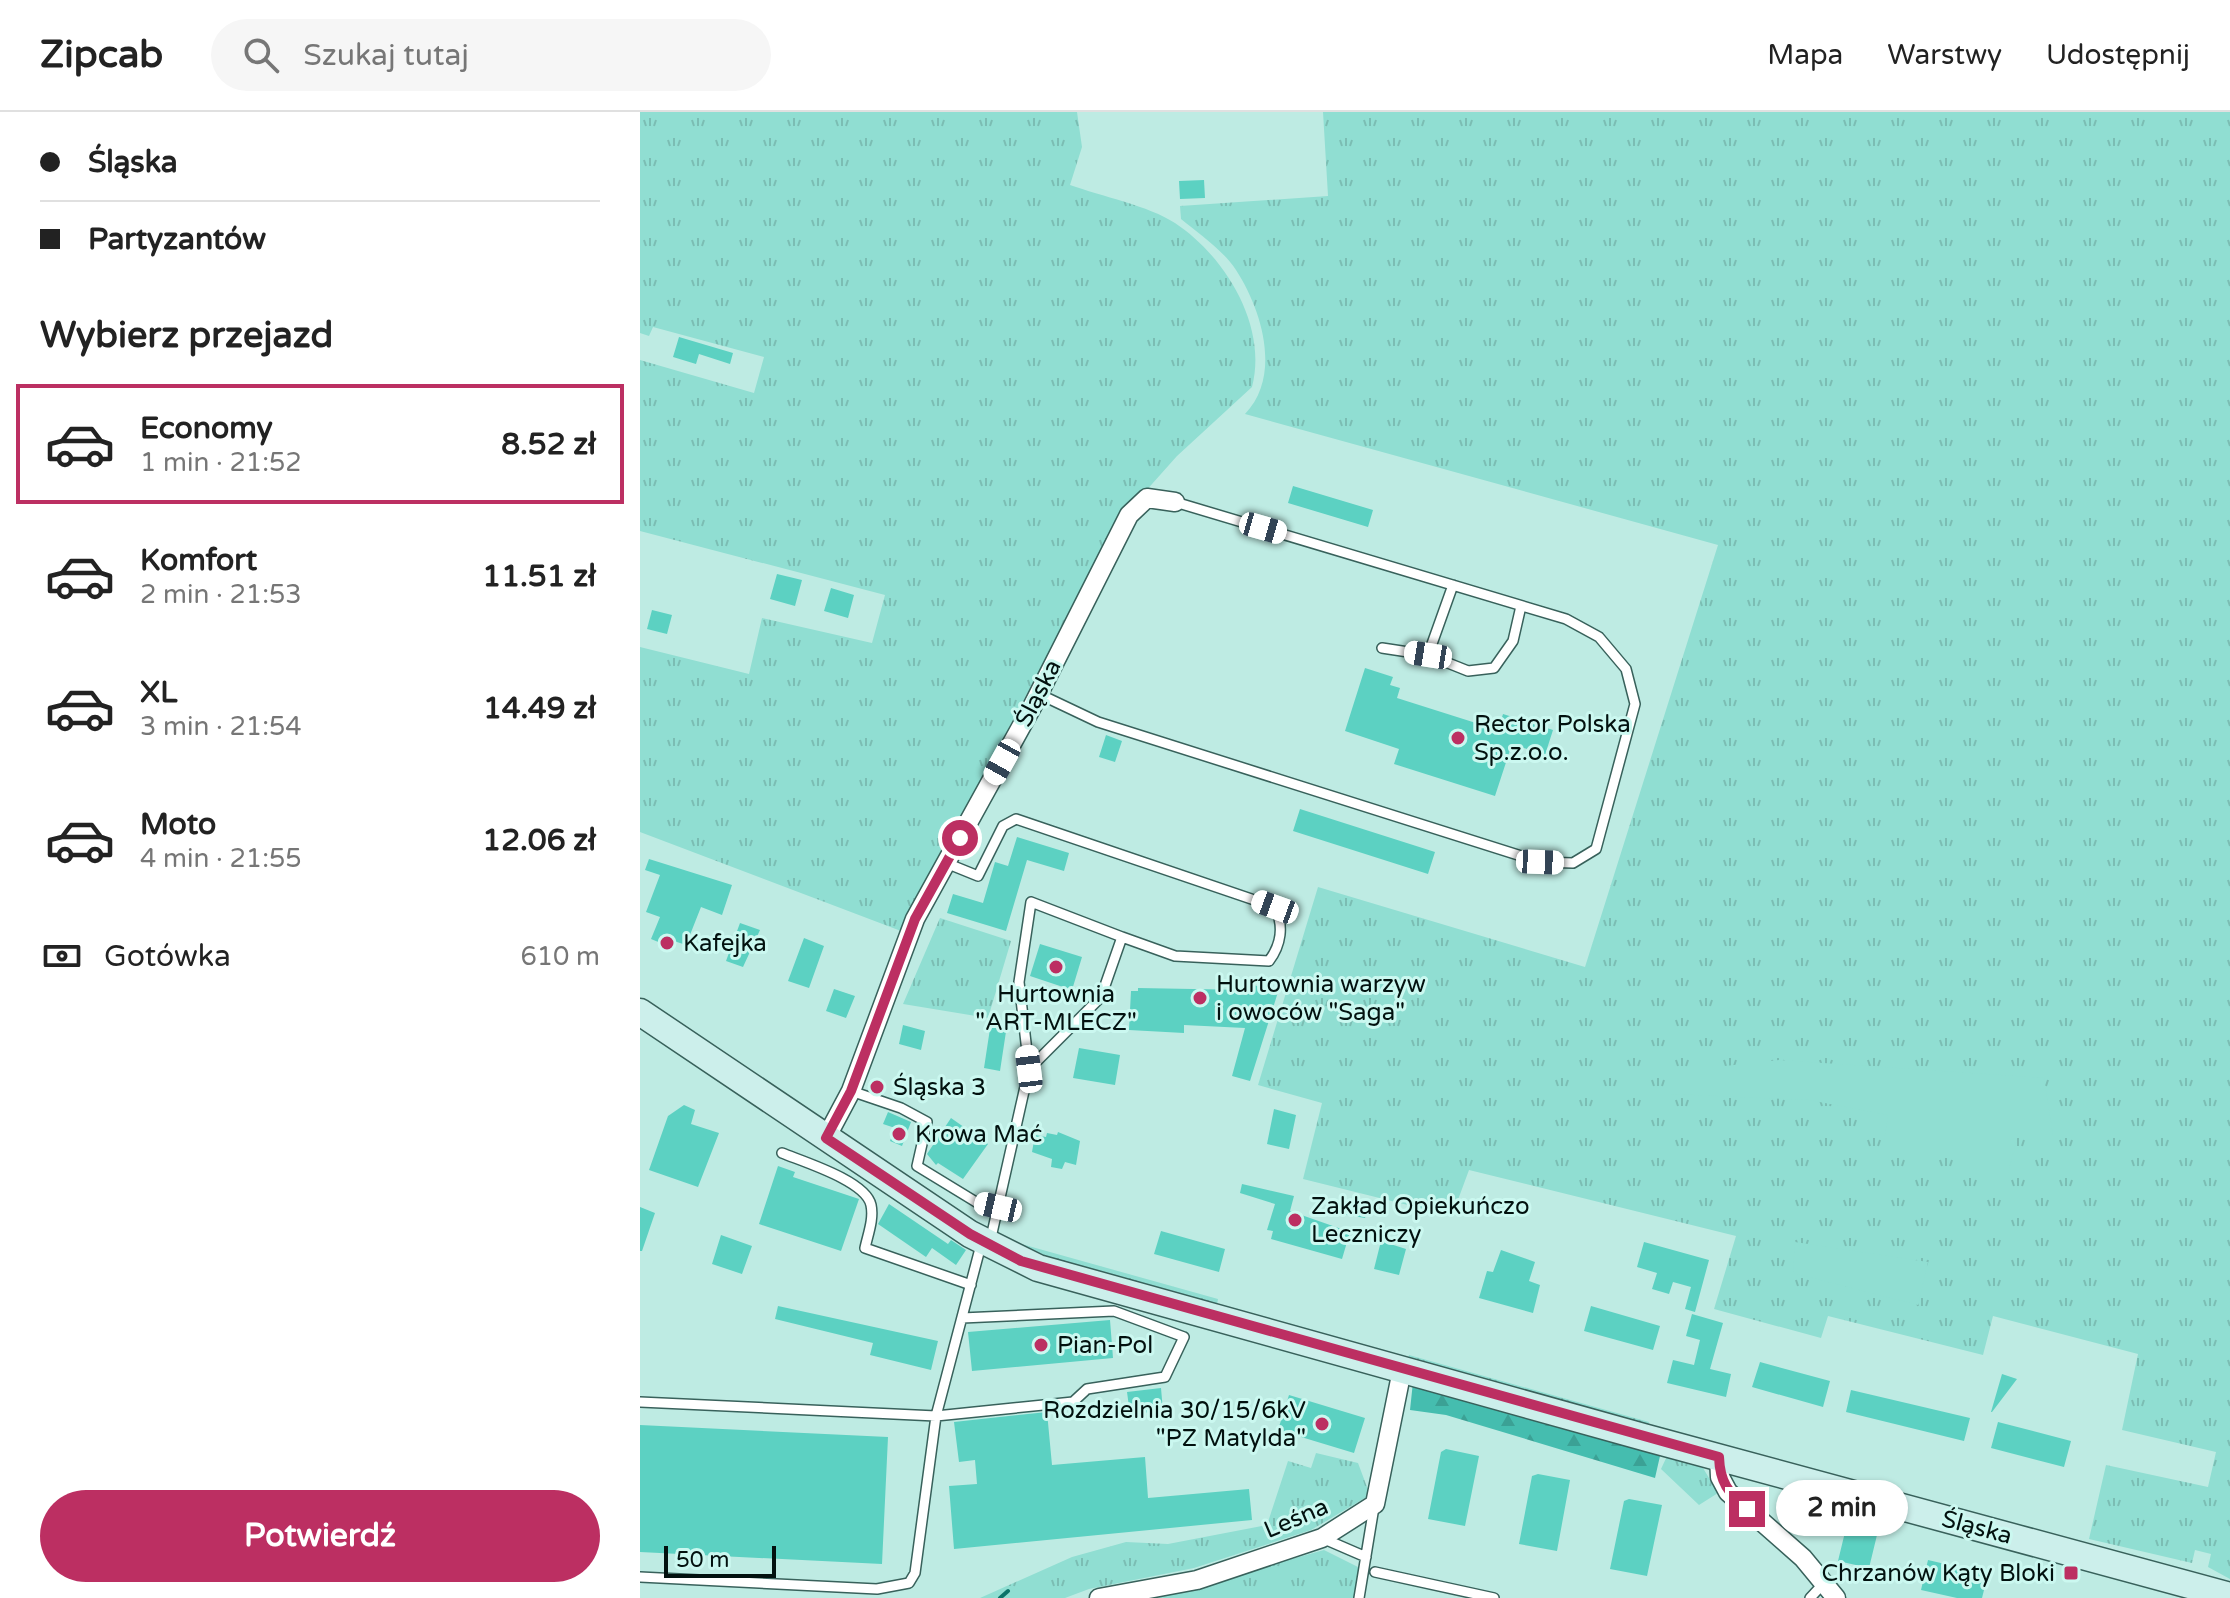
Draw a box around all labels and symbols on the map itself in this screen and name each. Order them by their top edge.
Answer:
car [1237,510,1289,546]
car [1402,639,1454,671]
street label: Śląska [1008,654,1068,732]
place label: Rector Polska Sp.z.o.o. [1474,710,1631,767]
marker: Rector Polska Sp.z.o.o. [1449,729,1467,747]
car [980,735,1024,789]
route start [942,820,978,856]
car [1516,849,1564,875]
car [1248,888,1302,926]
place label: Kafejka [683,929,767,958]
marker: Kafejka [658,934,676,952]
marker: Hurtownia "ART-MLECZ" [1047,958,1065,976]
place label: Hurtownia warzyw i owoców "Saga" [1216,970,1426,1027]
place label: Hurtownia "ART-MLECZ" [975,980,1137,1037]
marker: Hurtownia warzyw i owoców "Saga" [1191,989,1209,1007]
car [1014,1044,1044,1094]
place label: Śląska 3 [893,1072,986,1102]
marker: Śląska 3 [868,1078,886,1096]
place label: Krowa Mać [915,1120,1042,1149]
marker: Krowa Mać [890,1125,908,1143]
car [972,1190,1024,1224]
place label: Zakład Opiekuńczo Leczniczy [1311,1192,1530,1249]
marker: Zakład Opiekuńczo Leczniczy [1286,1211,1304,1229]
place label: Pian-Pol [1057,1331,1153,1360]
marker: Pian-Pol [1032,1336,1050,1354]
place label: Rozdzielnia 30/15/6kV "PZ Matylda" [1043,1396,1306,1453]
marker: Rozdzielnia 30/15/6kV "PZ Matylda" [1313,1415,1331,1433]
callout: 2 min [1775,1481,1907,1537]
route end [1729,1491,1765,1527]
street label: Leśna [1260,1492,1333,1545]
street label: Śląska [1938,1503,2016,1551]
scale bar [664,1542,776,1578]
place label: Chrzanów Kąty Bloki [1821,1559,2055,1588]
marker: Chrzanów Kąty Bloki [2062,1564,2080,1582]

